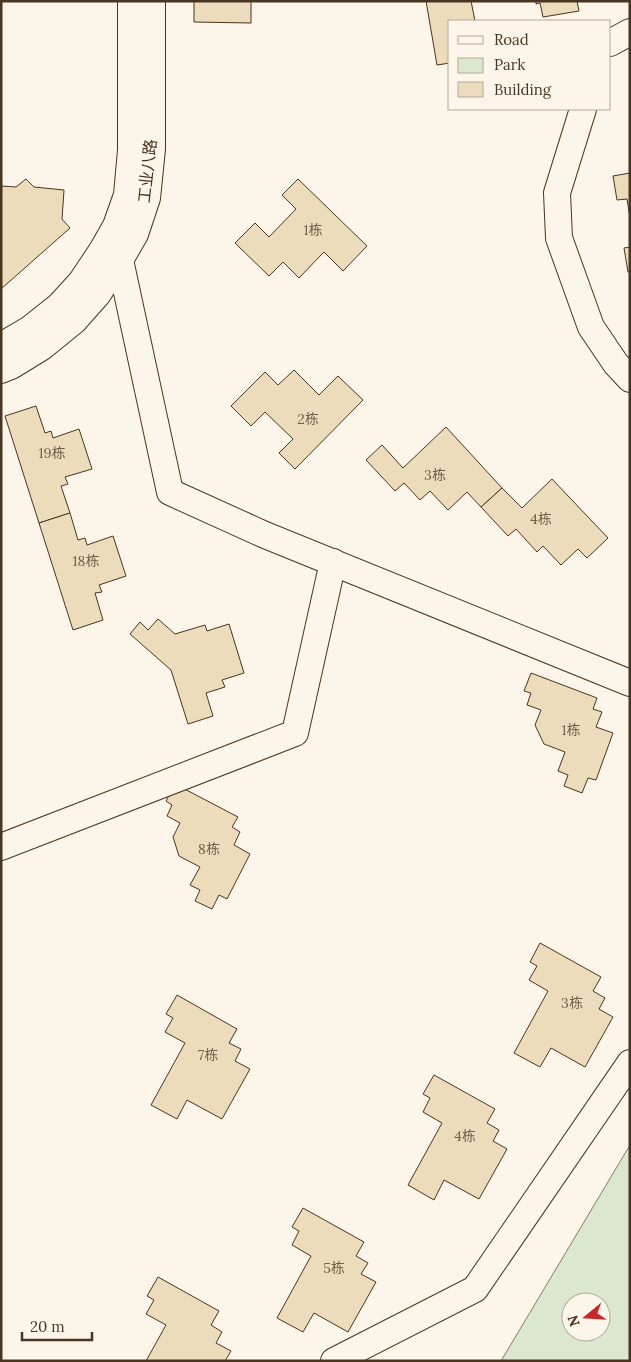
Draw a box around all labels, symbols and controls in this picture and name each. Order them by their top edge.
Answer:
legend [448,20,611,110]
text: Road [494,30,529,49]
text: Park [494,55,525,74]
text: Building [494,80,552,99]
street label: 工业八路 [134,138,160,204]
house number: 1栋 [303,221,323,239]
house number: 2栋 [297,410,319,428]
house number: 19栋 [38,444,66,462]
house number: 3栋 [424,466,446,484]
house number: 4栋 [530,510,552,528]
house number: 18栋 [73,552,99,570]
house number: 1栋 [561,721,581,739]
house number: 8栋 [198,840,220,858]
house number: 3栋 [561,994,583,1012]
house number: 7栋 [198,1046,218,1064]
house number: 4栋 [454,1127,476,1145]
house number: 5栋 [323,1259,345,1277]
north arrow [561,1292,611,1342]
scale bar [22,1310,92,1342]
text: N [563,1313,584,1329]
text: 20 m [30,1317,65,1336]

